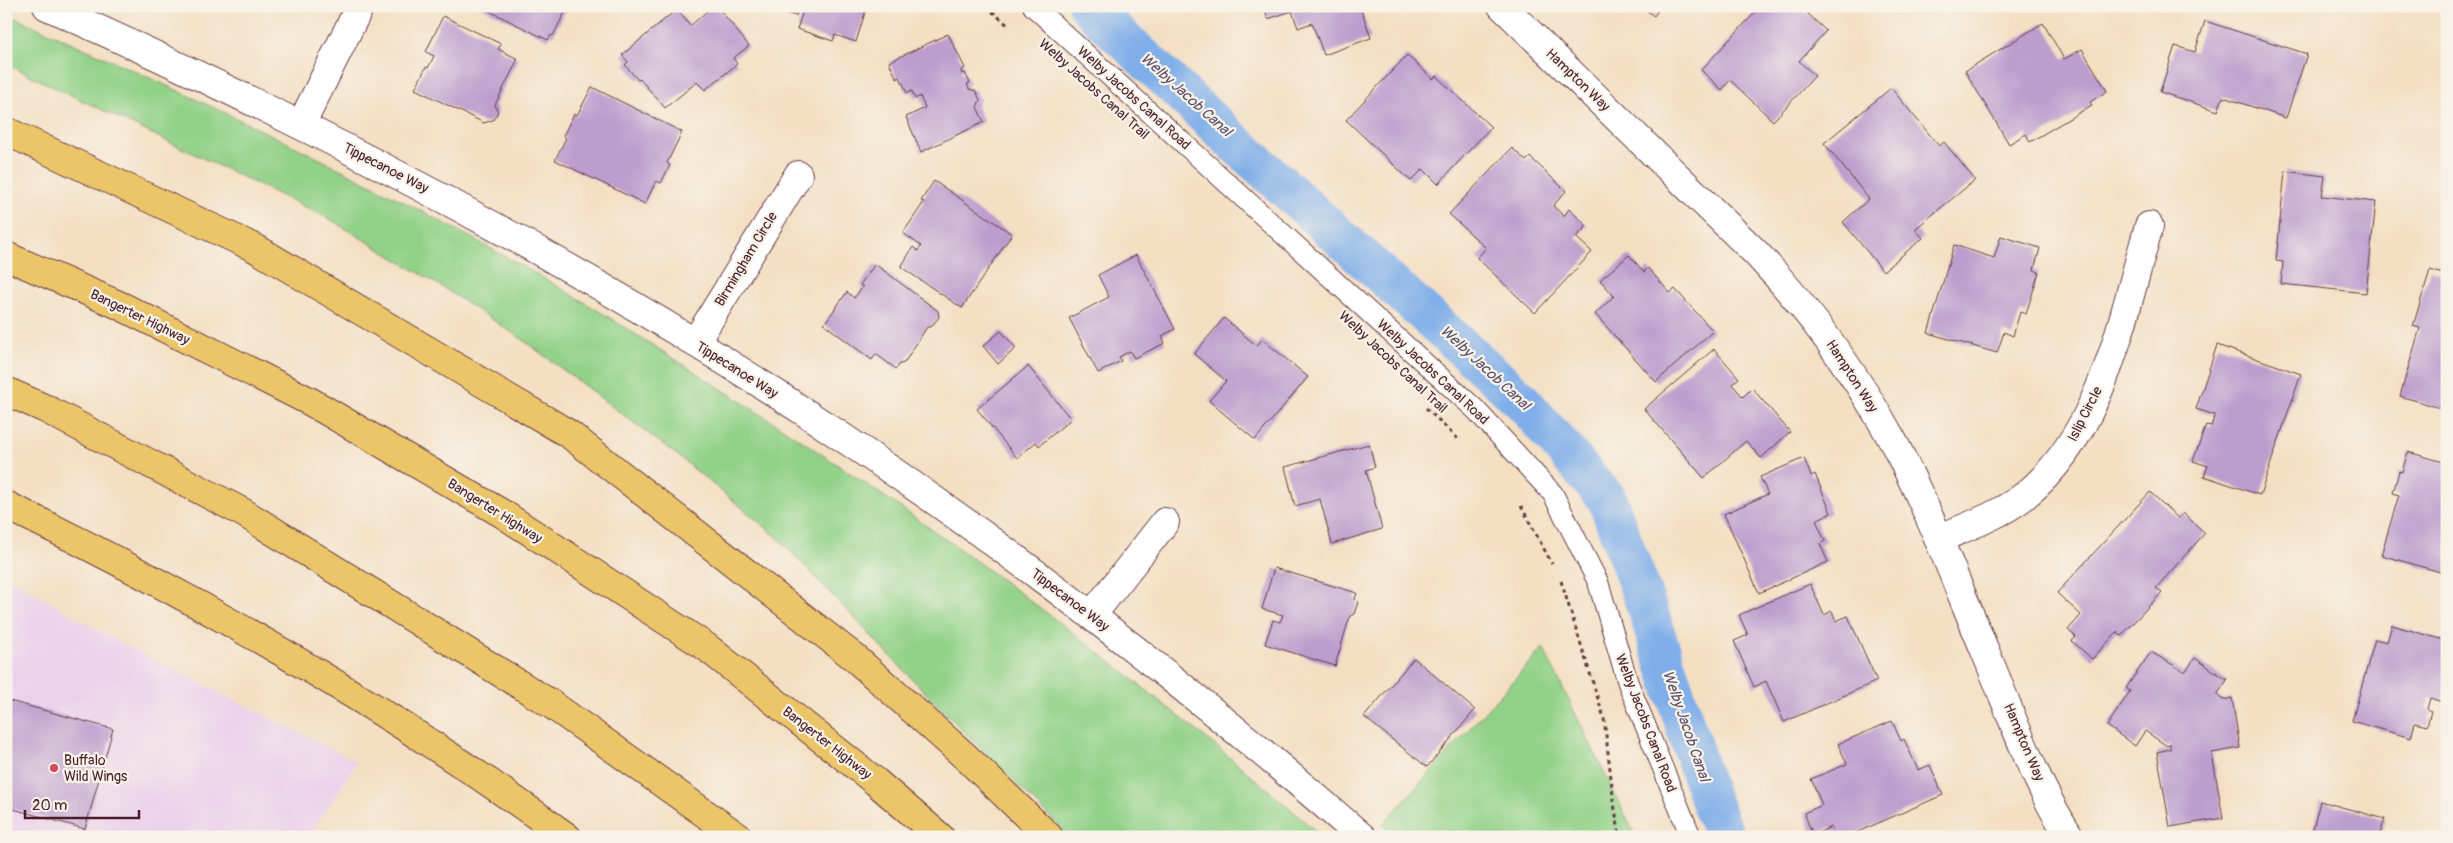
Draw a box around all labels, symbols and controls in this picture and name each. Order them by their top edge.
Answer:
street label: Welby Jacobs Canal Trail [1035,35,1153,143]
street label: Welby Jacobs Canal Road [1074,43,1194,153]
street label: Hampton Way [1542,45,1614,115]
water label: Welby Jacob Canal [1137,49,1237,142]
street label: Tippecanoe Way [340,139,432,197]
street label: Birmingham Circle [711,209,781,309]
street label: Bangerter Highway [88,286,193,348]
street label: Welby Jacobs Canal Trail [1335,307,1451,417]
street label: Welby Jacobs Canal Road [1374,316,1493,428]
water label: Welby Jacob Canal [1436,321,1535,416]
street label: Hampton Way [1822,337,1882,415]
street label: Tippecanoe Way [693,338,781,402]
street label: Islip Circle [2064,384,2106,444]
street label: Bangerter Highway [444,475,546,547]
street label: Tippecanoe Way [1027,565,1113,635]
street label: Welby Jacobs Canal Road [1612,652,1680,795]
water label: Welby Jacob Canal [1658,668,1714,785]
street label: Hampton Way [2000,701,2048,783]
street label: Bangerter Highway [779,703,875,783]
place label: Buffalo Wild Wings [64,752,128,785]
marker: Buffalo Wild Wings [48,762,60,774]
scale bar [25,788,139,820]
text: 20 m [32,796,67,815]

